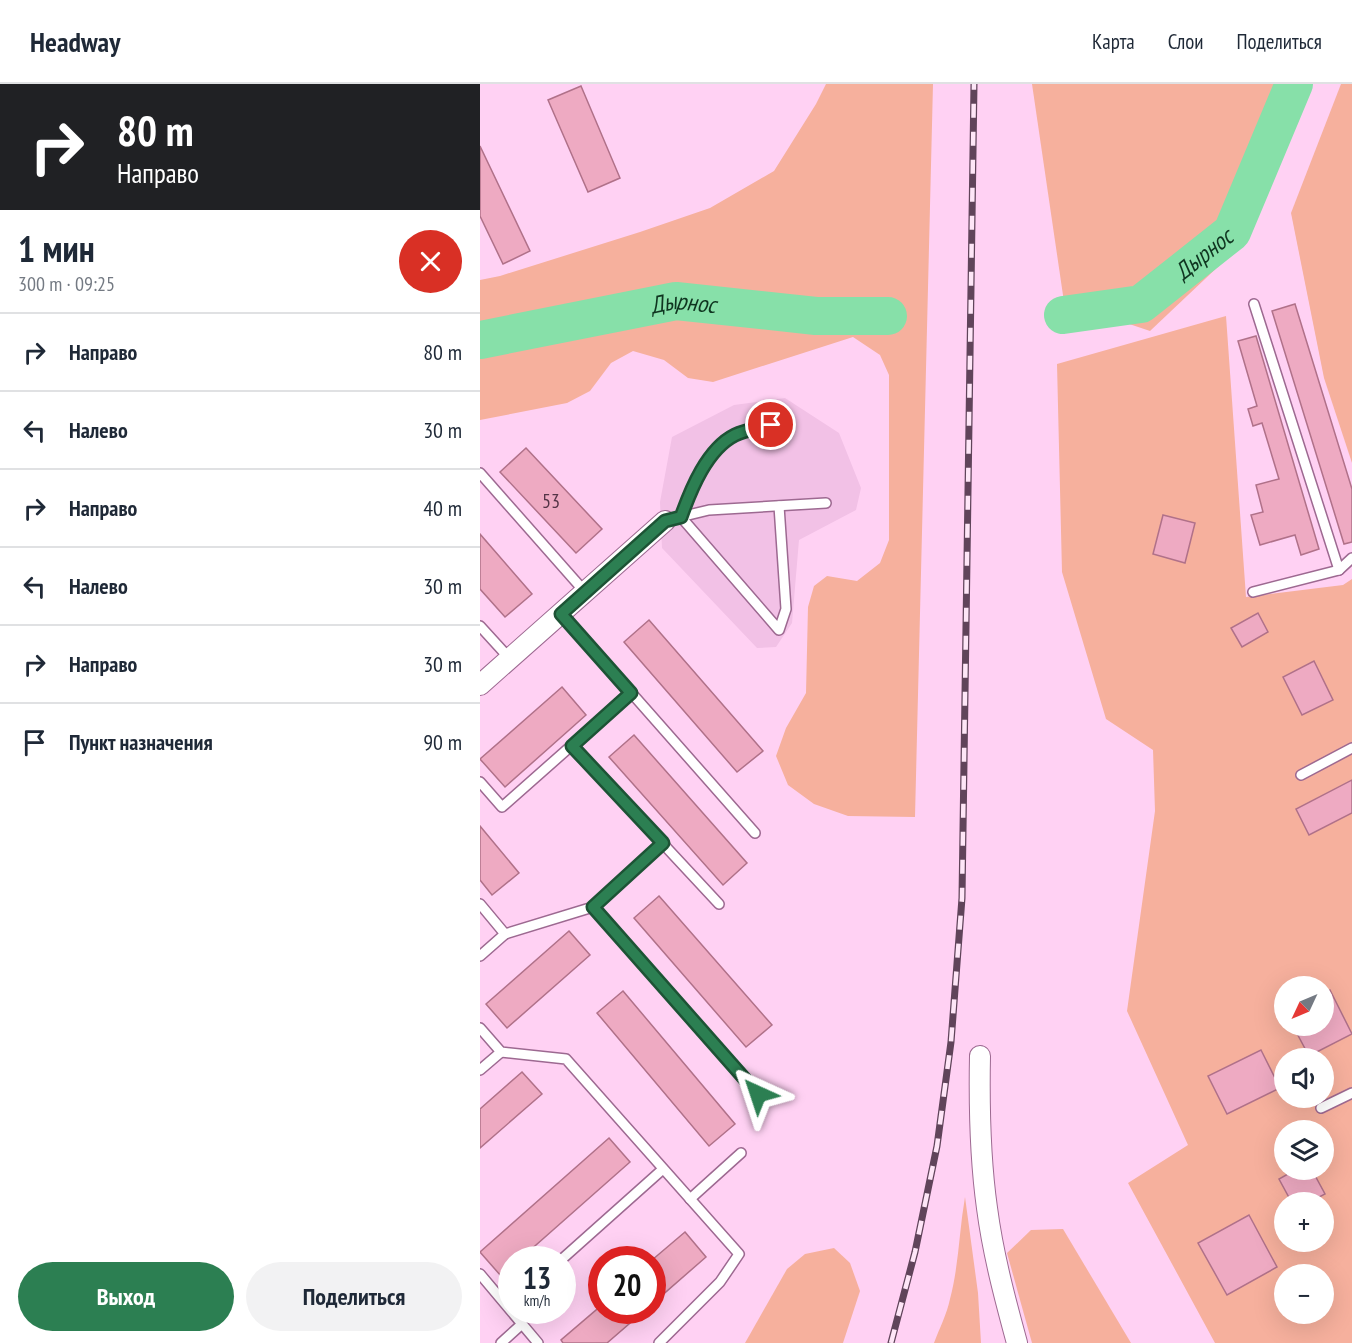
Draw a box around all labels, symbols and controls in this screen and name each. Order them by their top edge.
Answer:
text: Headway [30,23,120,60]
text: Карта [1092,28,1135,55]
text: Слои [1168,28,1203,55]
text: Поделиться [1236,28,1322,55]
text: 80 m [117,103,194,158]
icon: right [18,108,96,186]
text: Направо [117,156,199,190]
water label: Дырнос [1167,220,1241,287]
text: 1 мин [18,225,95,272]
button: close [399,230,462,293]
text: 300 m · 09:25 [18,271,115,297]
water label: Дырнос [647,285,720,321]
icon: right [18,336,51,369]
text: Направо [69,338,137,366]
text: 80 m [423,338,462,366]
pin [745,399,796,450]
icon: arrive [754,408,787,441]
icon: left [18,414,51,447]
text: Налево [69,416,128,444]
text: 30 m [423,416,462,444]
house number: 53 [542,488,560,514]
icon: right [18,492,51,525]
text: Направо [69,494,137,522]
text: 40 m [423,494,462,522]
icon: left [18,570,51,603]
text: Налево [69,572,128,600]
text: 30 m [423,572,462,600]
icon: right [18,648,51,681]
text: Направо [69,650,137,678]
text: 30 m [423,650,462,678]
icon: arrive [18,726,51,759]
text: Пункт назначения [69,728,213,756]
text: 90 m [423,728,462,756]
north arrow [1274,976,1334,1036]
map controls [1274,976,1334,1324]
button: sound [1274,1048,1334,1108]
position arrow [726,1062,790,1126]
button: layers [1274,1120,1334,1180]
button: + [1274,1192,1334,1252]
speed limit sign: 20 [588,1246,666,1324]
text: 13 [523,1258,551,1297]
button: Выход [18,1262,234,1331]
button: Поделиться [246,1262,462,1331]
button: − [1274,1264,1334,1324]
text: km/h [524,1291,550,1310]

